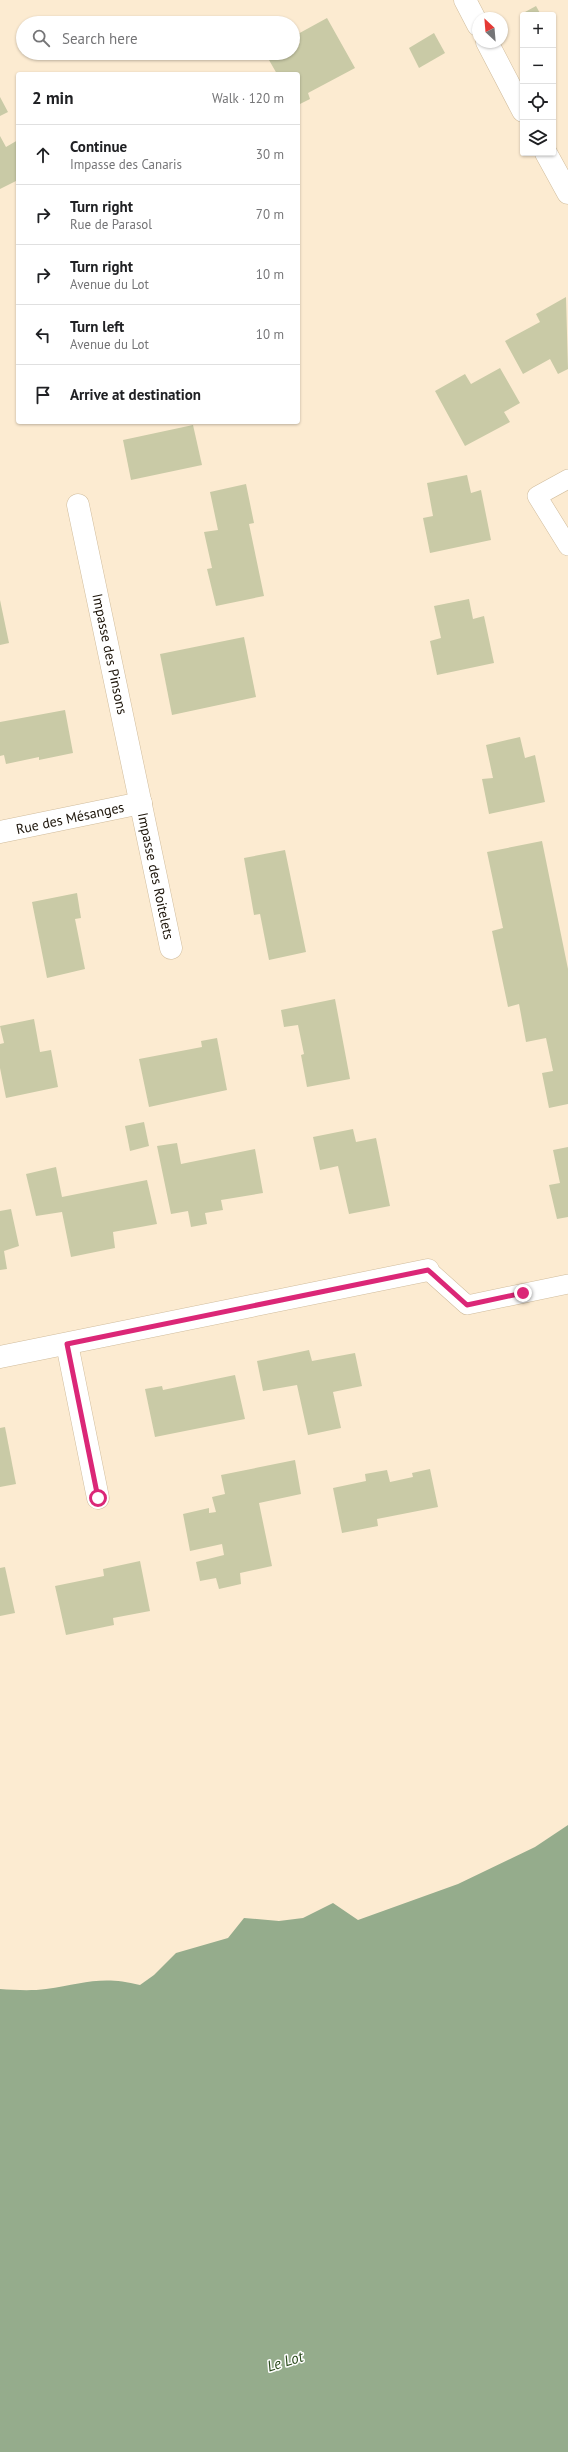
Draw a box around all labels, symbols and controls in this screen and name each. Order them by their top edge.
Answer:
north arrow [472,12,508,48]
map controls [520,12,556,156]
button: + [520,12,556,48]
search box [16,16,300,60]
icon: search [30,27,52,49]
text: Search here [62,29,138,48]
button: − [520,48,556,84]
button: locate [520,84,556,120]
text: 2 min [32,87,73,109]
text: Walk · 120 m [212,90,284,107]
button: layers [520,120,556,156]
text: Continue [70,137,127,156]
icon: ahead [32,144,54,166]
text: 30 m [256,146,284,163]
text: Impasse des Canaris [70,156,182,173]
text: Turn right [70,197,133,216]
icon: right [32,204,54,226]
text: 70 m [256,206,284,223]
text: Rue de Parasol [70,216,152,233]
text: Turn right [70,257,133,276]
icon: right [32,264,54,286]
text: 10 m [256,266,284,283]
text: Avenue du Lot [70,276,149,293]
text: Turn left [70,317,124,336]
icon: left [32,324,54,346]
text: 10 m [256,326,284,343]
text: Avenue du Lot [70,336,149,353]
icon: arrive [32,384,54,406]
text: Arrive at destination [70,385,201,404]
street label: Impasse des Pinsons [88,592,132,716]
street label: Rue des Mésanges [14,798,126,838]
street label: Impasse des Roitelets [134,811,178,941]
route end [514,1284,532,1302]
route start [89,1489,107,1507]
water label: Le Lot [265,2346,307,2375]

